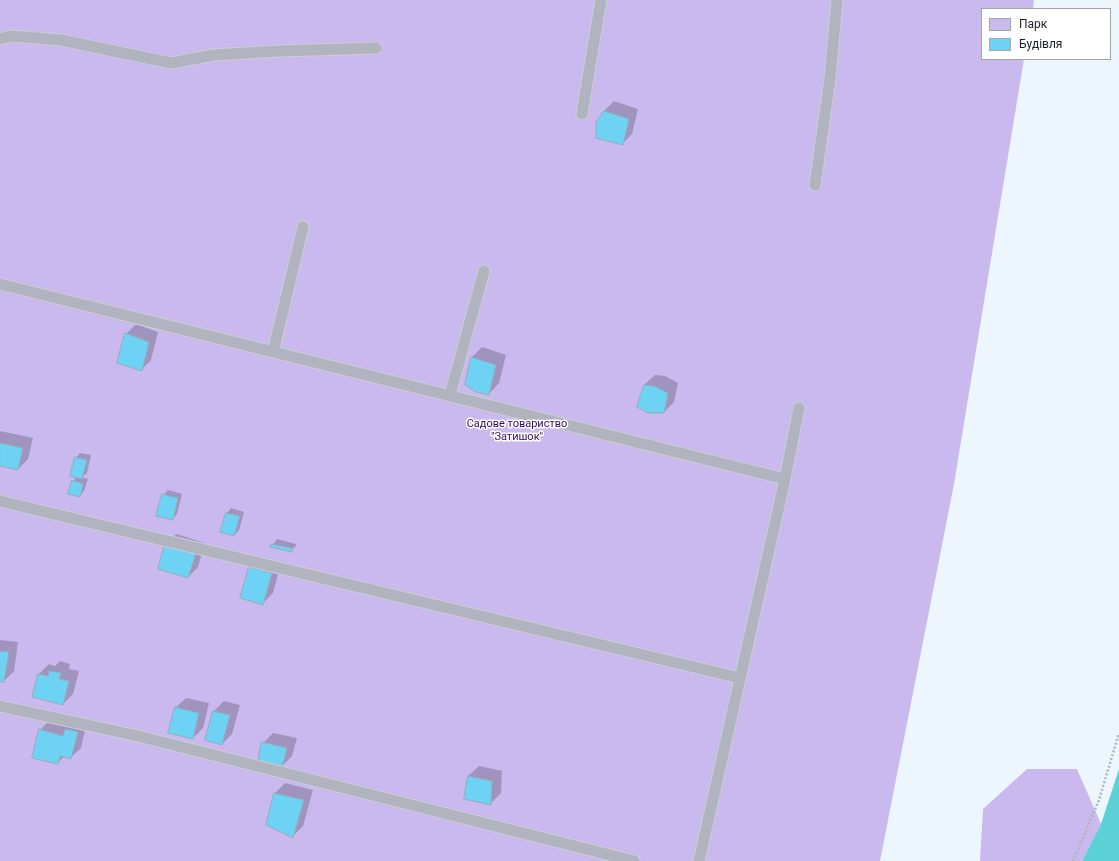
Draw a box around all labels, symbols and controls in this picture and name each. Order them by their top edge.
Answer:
legend [981,8,1111,60]
text: Парк [1019,17,1047,31]
text: Будівля [1019,37,1062,51]
park label: Садове товариство "Затишок" [467,417,567,443]

